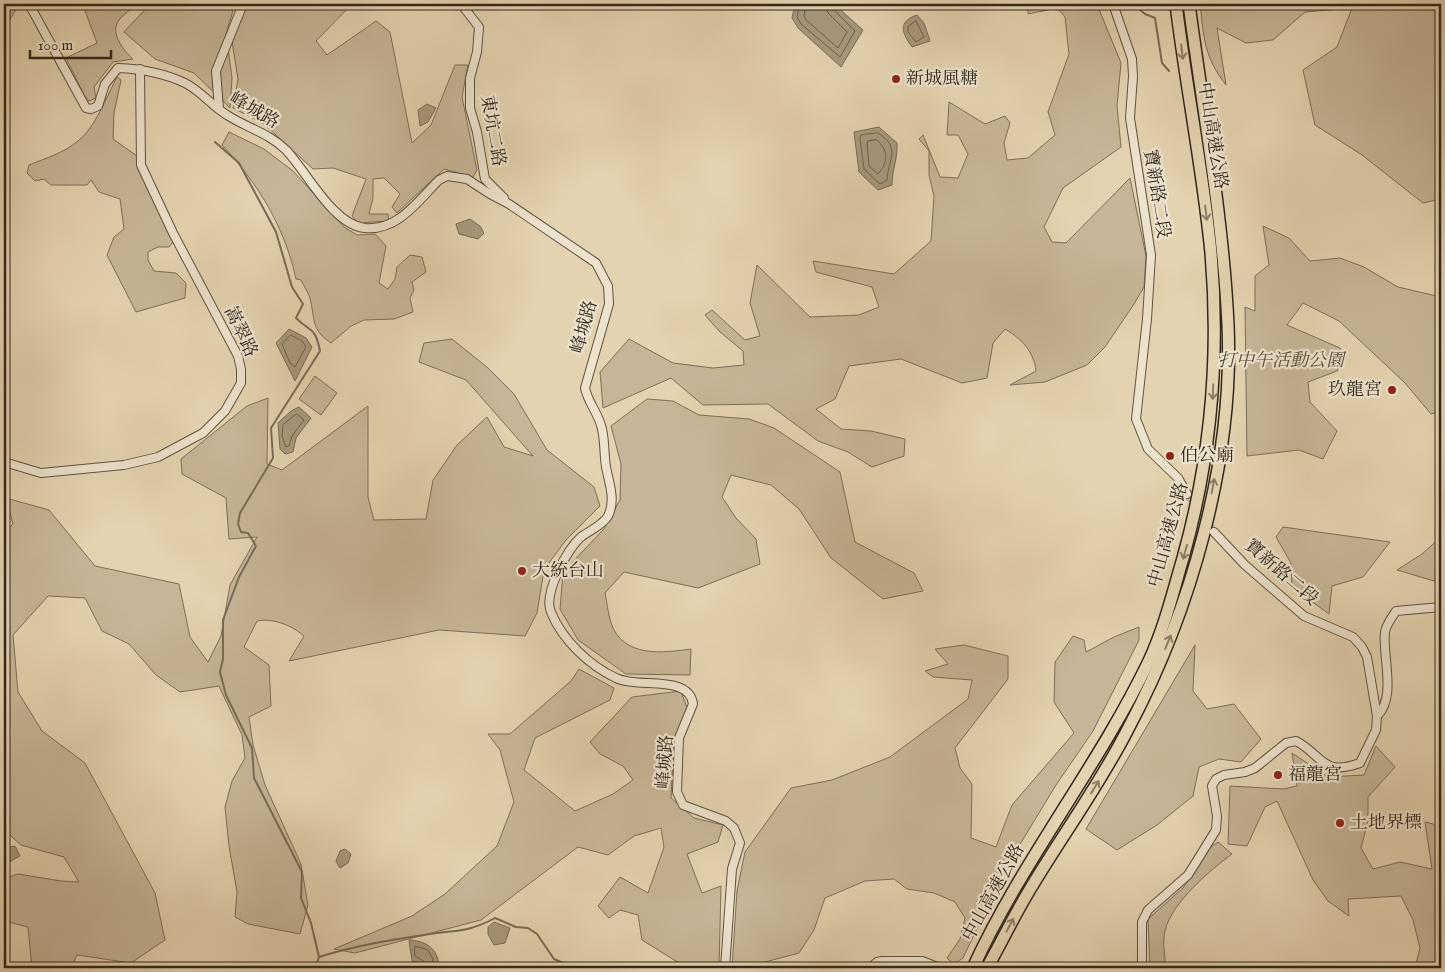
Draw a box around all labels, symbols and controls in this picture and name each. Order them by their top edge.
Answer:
scale bar [30,28,111,60]
text: 100 m [38,36,74,55]
one-way arrow [1177,44,1187,60]
place label: 新城風糖 [906,68,978,91]
marker: 新城風糖 [890,73,902,85]
street label: 中山高速公路 [1192,81,1232,191]
street label: 峰城路 [225,88,283,134]
street label: 東坑二路 [474,94,510,168]
street label: 寶新路二段 [1138,148,1174,240]
one-way arrow [1201,205,1211,221]
street label: 峰城路 [567,298,603,356]
street label: 嵩翠路 [218,303,262,361]
park label: 打中午活動公園 [1218,350,1347,373]
place label: 玖龍宮 [1328,379,1382,402]
one-way arrow [1208,384,1218,400]
marker: 玖龍宮 [1386,384,1398,396]
place label: 伯公廟 [1180,445,1234,468]
marker: 伯公廟 [1164,450,1176,462]
one-way arrow [1209,478,1218,494]
street label: 中山高速公路 [1144,480,1194,590]
street label: 寶新路二段 [1239,535,1323,611]
one-way arrow [1179,544,1189,560]
place label: 大統台山 [532,560,604,583]
marker: 大統台山 [516,565,528,577]
one-way arrow [1164,635,1174,650]
street label: 峰城路 [653,734,679,790]
place label: 福龍宮 [1288,764,1342,787]
marker: 福龍宮 [1272,769,1284,781]
one-way arrow [1090,780,1100,794]
place label: 土地界標 [1350,812,1422,835]
marker: 土地界標 [1334,817,1346,829]
street label: 中山高速公路 [958,840,1030,946]
one-way arrow [1006,919,1016,933]

